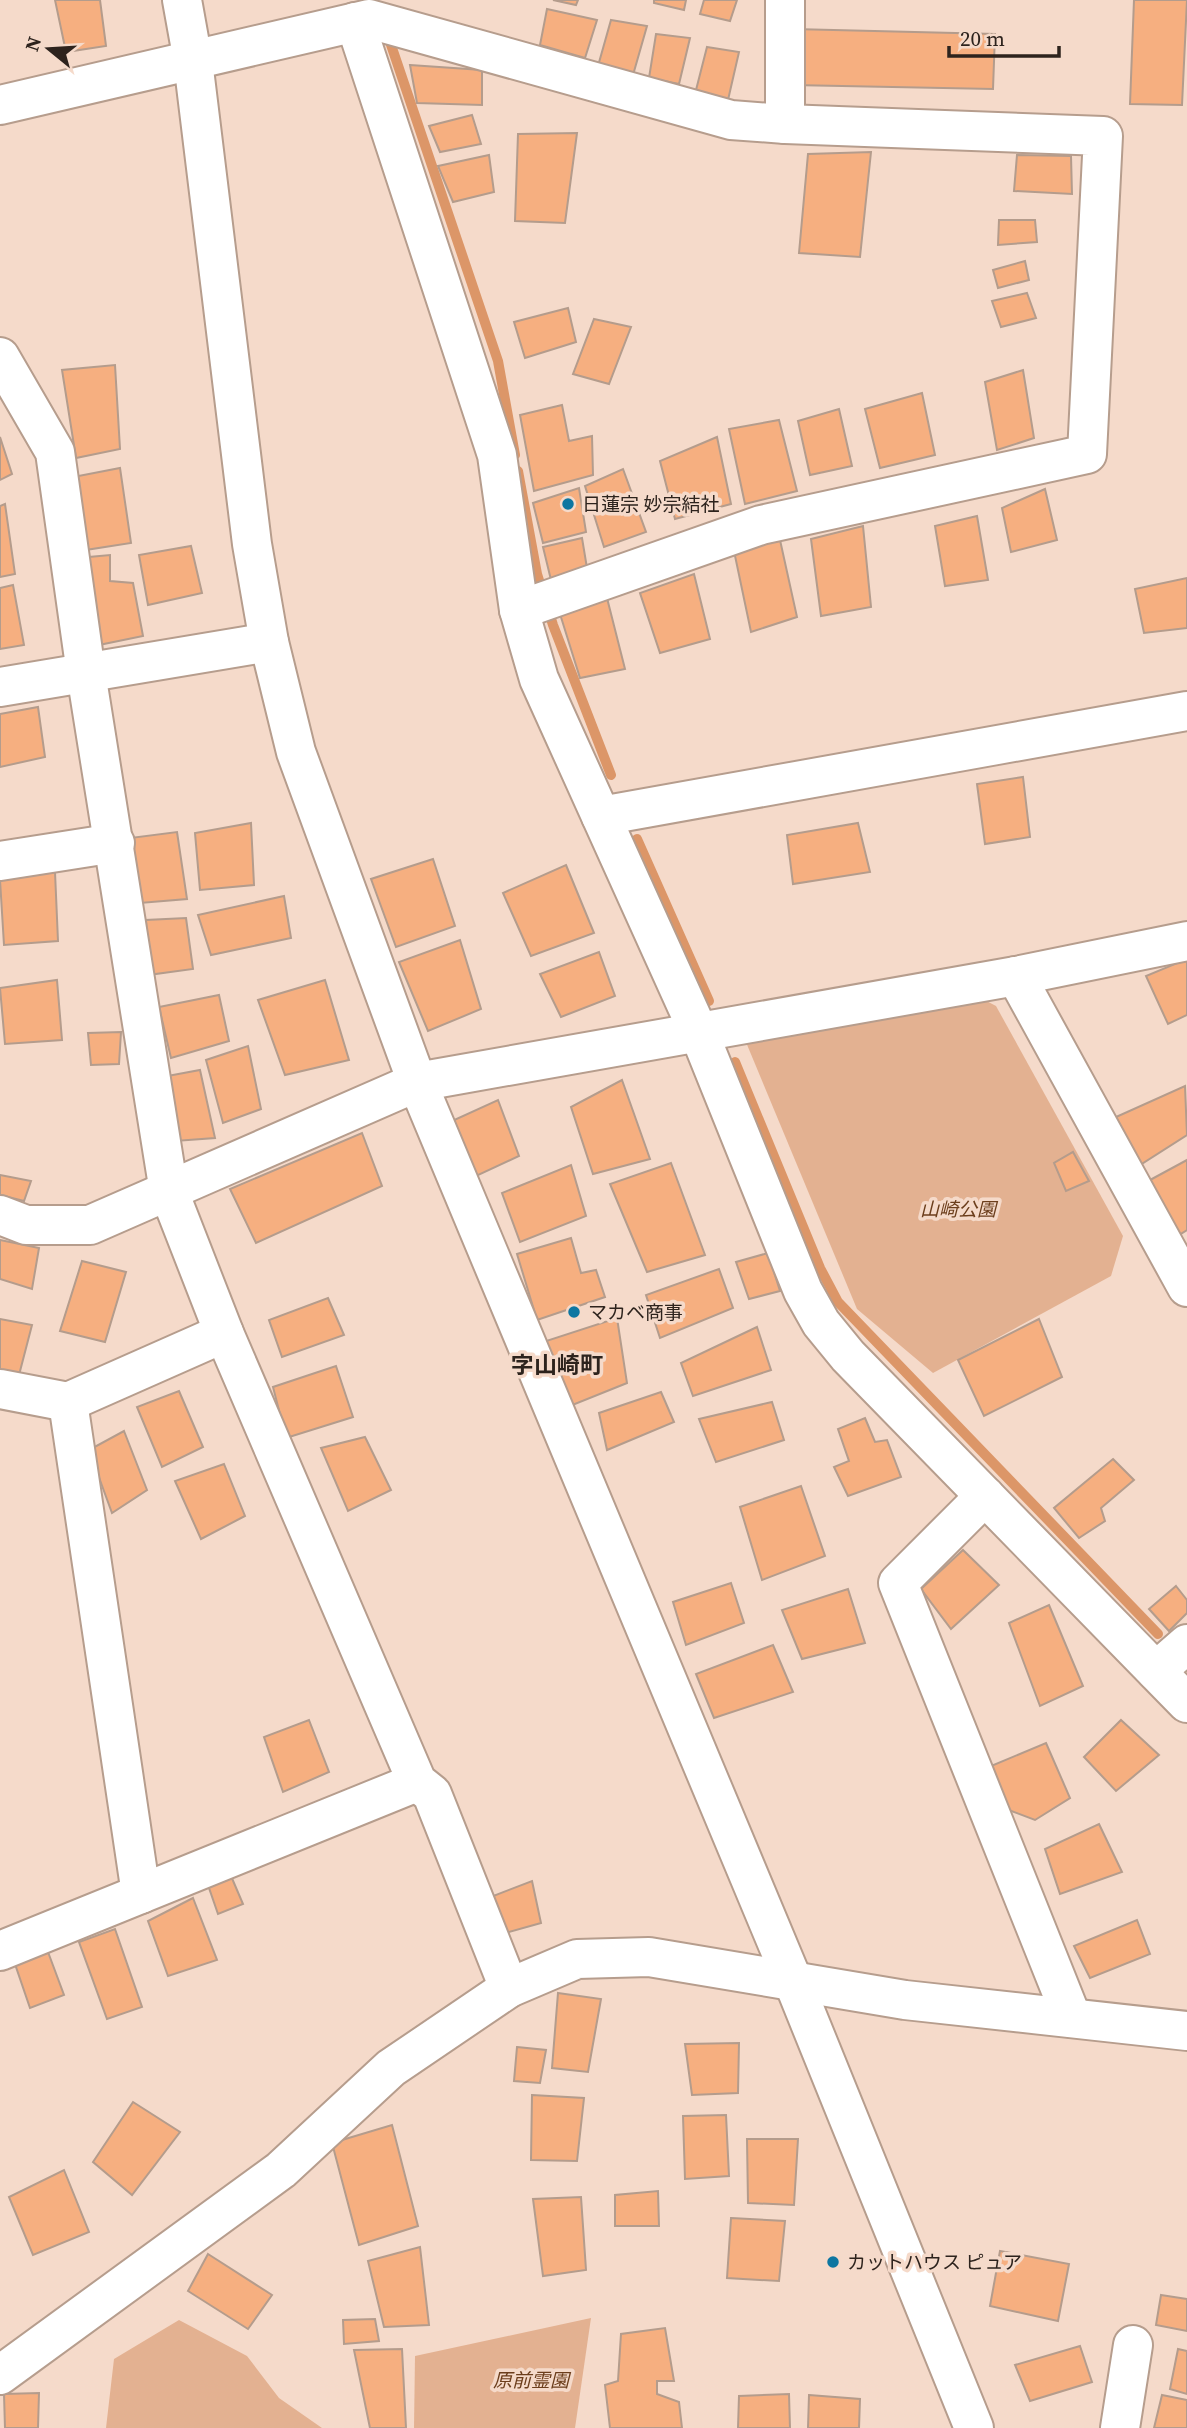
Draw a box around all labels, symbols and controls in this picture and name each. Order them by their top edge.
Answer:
north arrow [14,14,84,84]
scale bar [949,14,1059,58]
text: 20 m [960,24,1005,53]
text: N [18,33,47,54]
place label: 日蓮宗 妙宗結社 [582,491,719,517]
marker: 日蓮宗 妙宗結社 [560,496,576,512]
park label: 山崎公園 [920,1196,999,1222]
place label: マカベ商事 [588,1299,683,1325]
marker: マカベ商事 [566,1304,582,1320]
district label: 字山崎町 [511,1349,603,1381]
place label: カットハウス ピュア [847,2249,1022,2275]
marker: カットハウス ピュア [825,2254,841,2270]
park label: 原前霊園 [493,2367,572,2393]

